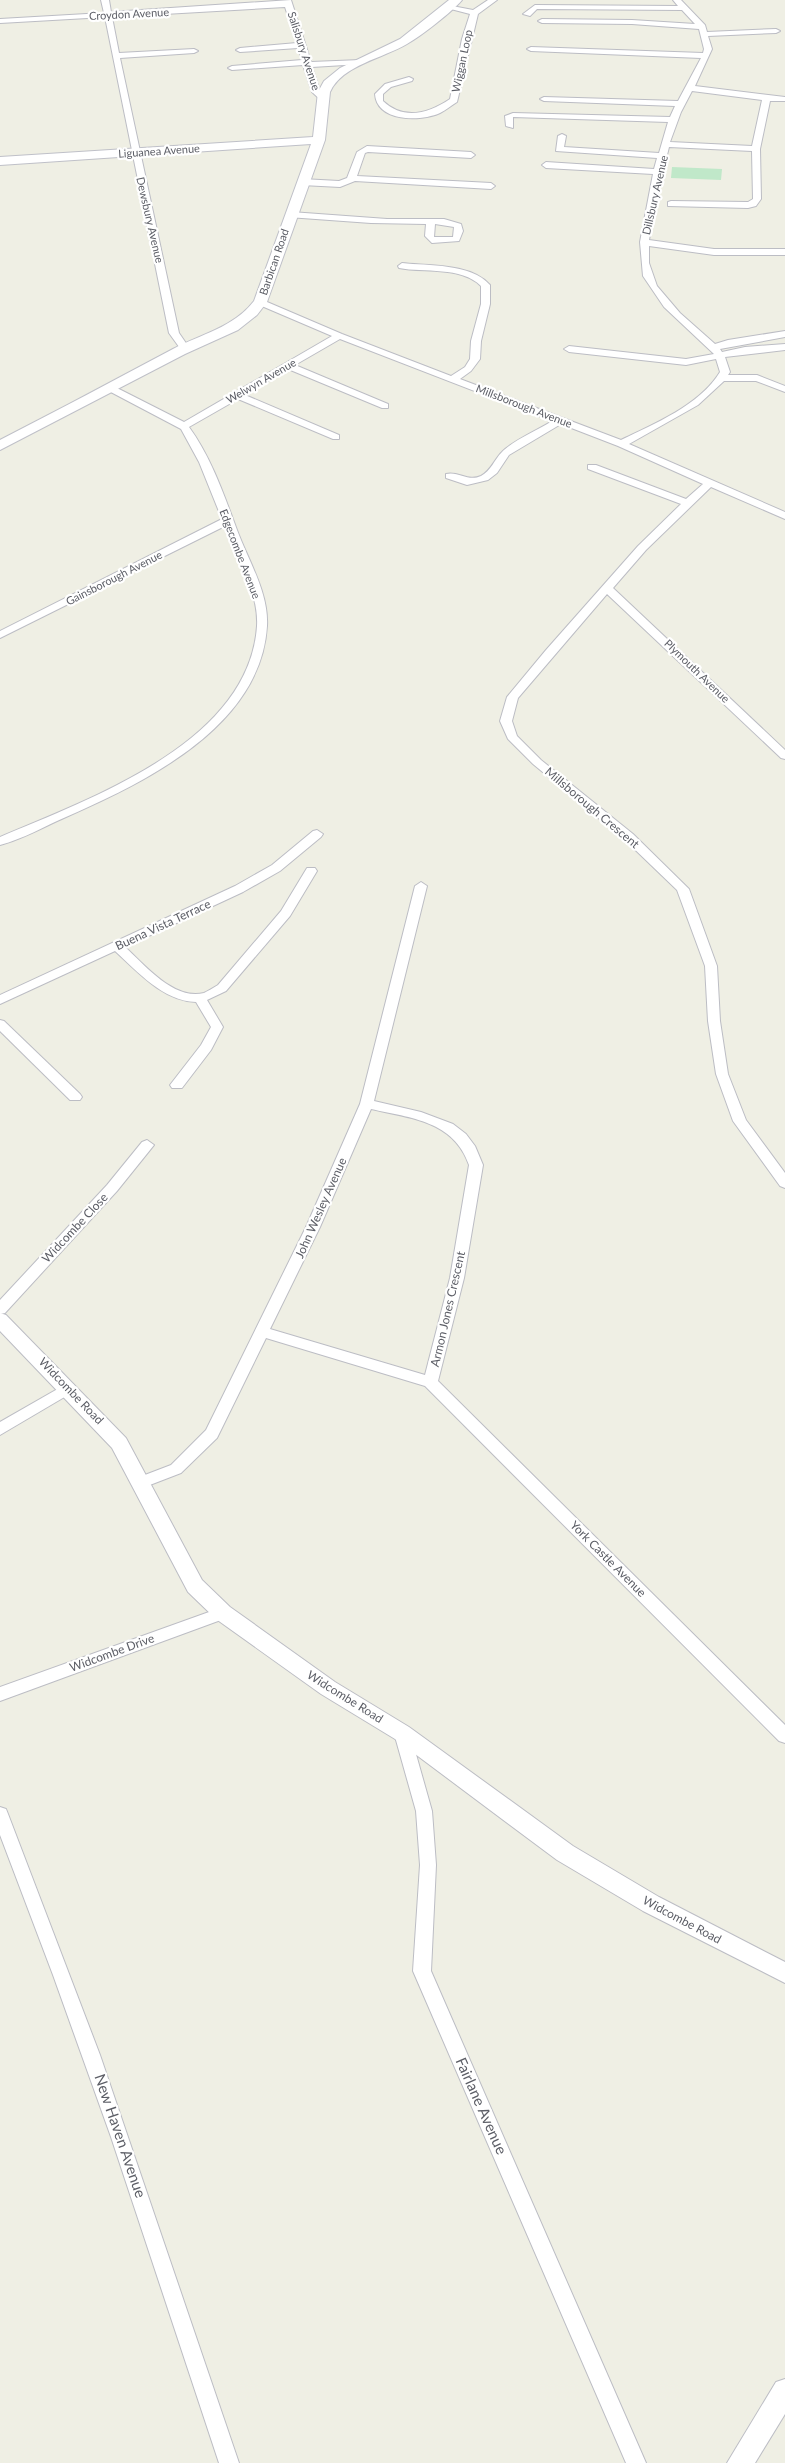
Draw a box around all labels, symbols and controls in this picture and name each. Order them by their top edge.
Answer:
street label: Croydon Avenue [89,5,169,22]
street label: Salisbury Avenue [286,10,323,92]
street label: Wiggan Loop [449,28,474,93]
street label: Liguanea Avenue [118,141,200,160]
street label: Dillsbury Avenue [639,154,670,236]
street label: Dewsbury Avenue [134,176,167,264]
street label: Barbican Road [256,227,291,297]
street label: Welwyn Avenue [224,355,298,406]
street label: Millsborough Avenue [474,381,574,430]
street label: Edgecombe Avenue [217,507,264,601]
street label: Gainsborough Avenue [63,548,164,607]
street label: Plymouth Avenue [662,636,733,705]
street label: Millsborough Crescent [542,764,643,852]
street label: Buena Vista Terrace [113,896,213,953]
street label: John Wesley Avenue [292,1155,349,1260]
street label: Widcombe Close [39,1190,111,1266]
street label: Armon Jones Crescent [427,1249,468,1368]
street label: Widcombe Road [36,1354,107,1427]
street label: York Castle Avenue [567,1517,650,1600]
street label: Widcombe Drive [67,1630,156,1675]
street label: Widcombe Road [304,1667,386,1726]
street label: Widcombe Road [640,1893,724,1947]
street label: Fairlane Avenue [452,2054,511,2157]
street label: New Haven Avenue [91,2071,151,2200]

